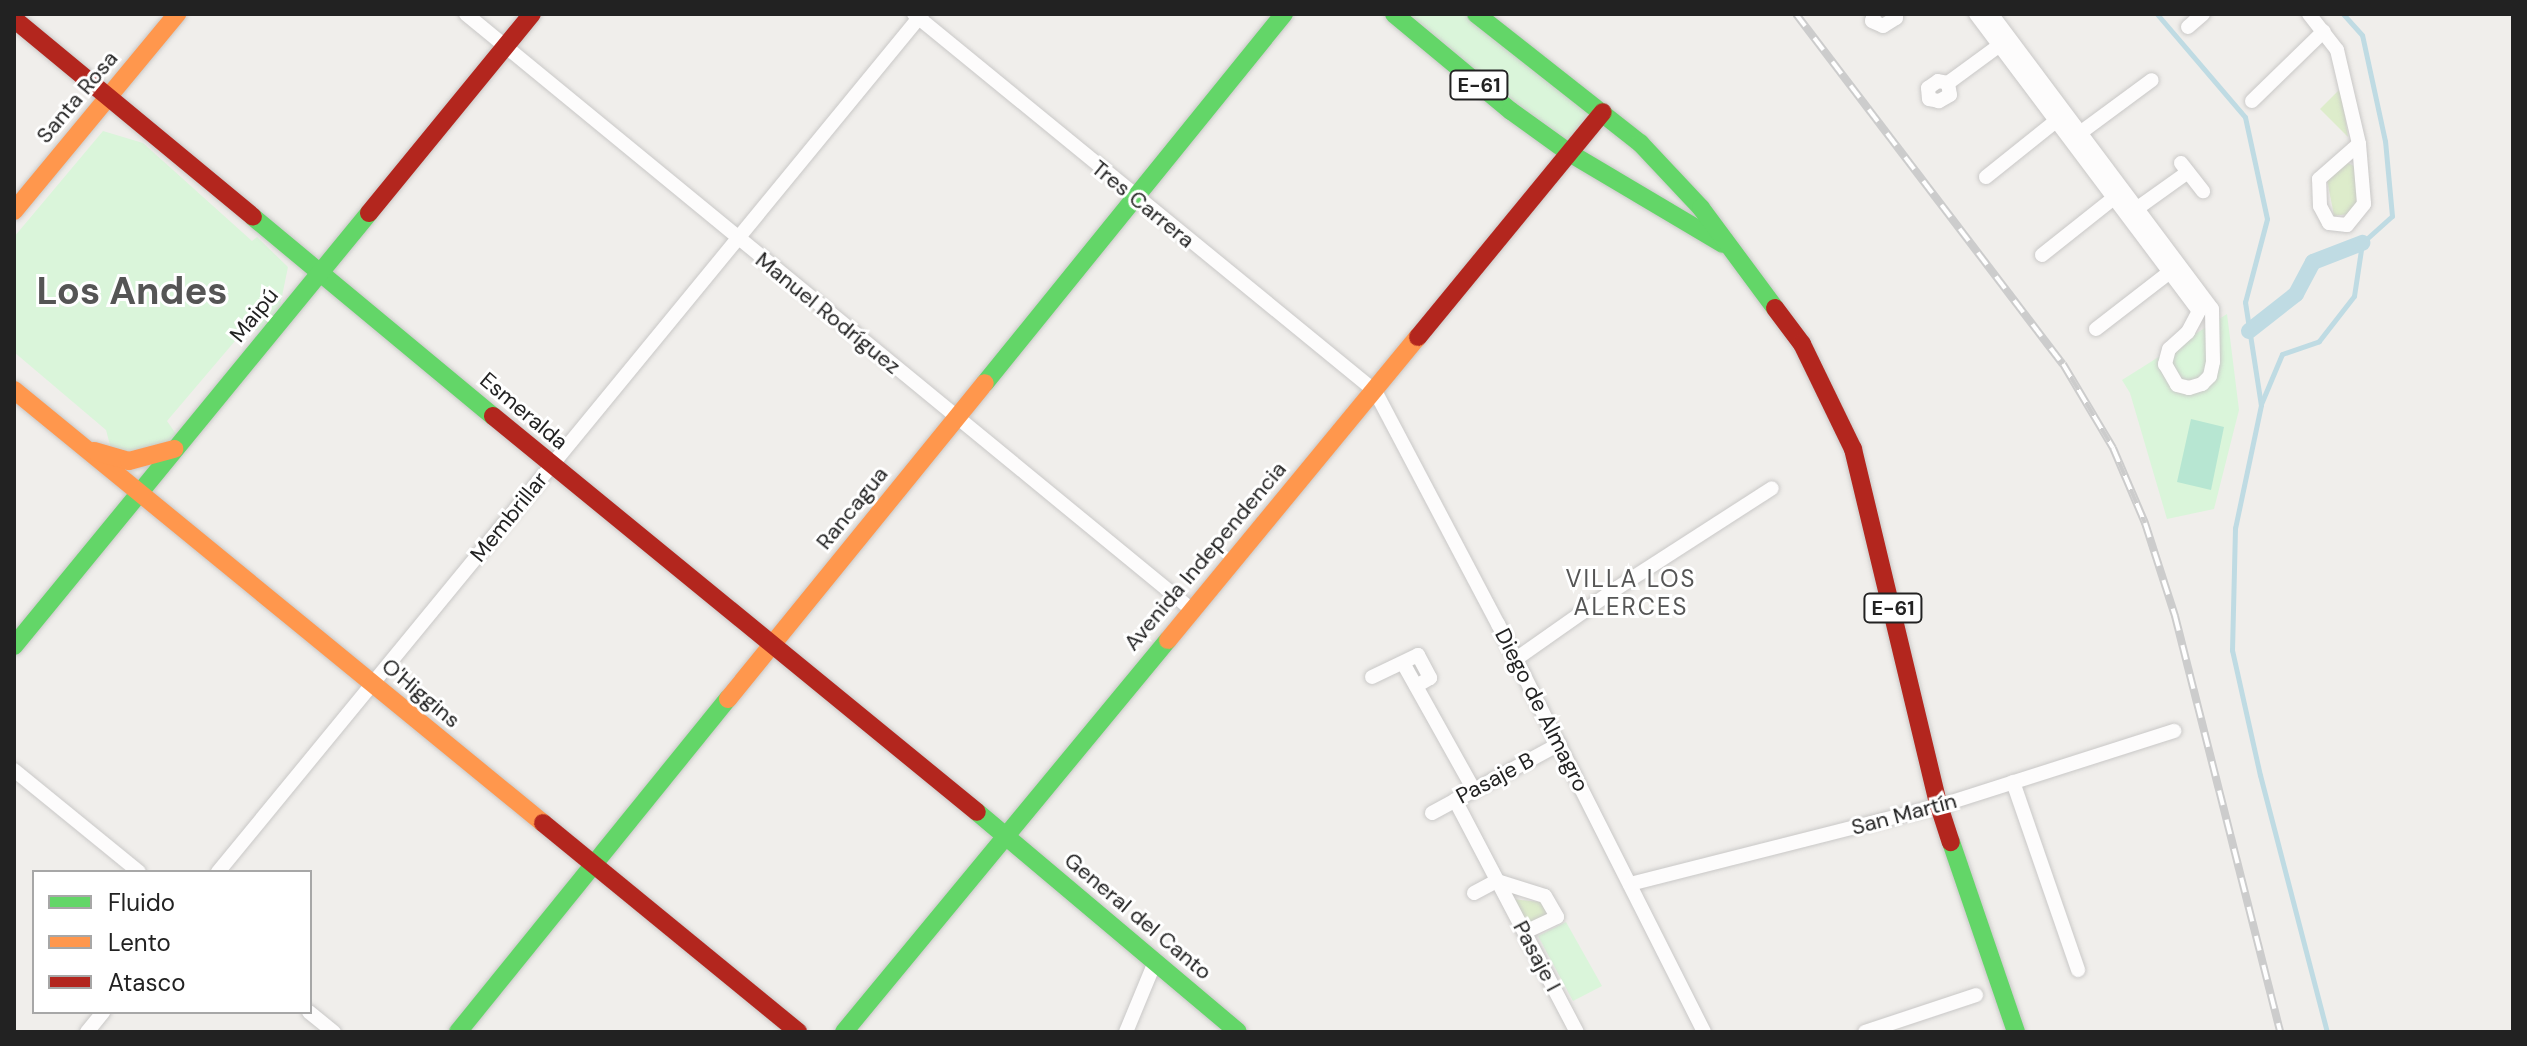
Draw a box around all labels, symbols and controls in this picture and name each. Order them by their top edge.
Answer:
street label: Santa Rosa [31,46,123,148]
road number: E-61 [1449,69,1509,101]
street label: Tres Carrera [1086,155,1200,253]
street label: Manuel Rodríguez [750,247,906,379]
district label: Los Andes [36,269,228,315]
street label: Maipú [224,283,284,347]
street label: Esmeralda [475,367,573,455]
street label: Avenida Independencia [1118,456,1292,656]
street label: Rancagua [811,461,893,555]
street label: Membrillar [465,467,553,567]
district label: VILLA LOS ALERCES [1566,565,1696,621]
road number: E-61 [1863,592,1923,624]
street label: Diego de Almagro [1489,624,1595,796]
street label: O'Higgins [376,653,466,733]
street label: Pasaje B [1452,747,1538,809]
street label: San Martín [1848,787,1960,841]
street label: General del Canto [1059,847,1217,985]
legend [32,870,312,1014]
text: Fluido [108,887,175,918]
street label: Pasaje I [1507,916,1567,996]
text: Lento [108,927,171,958]
text: Atasco [108,967,185,998]

